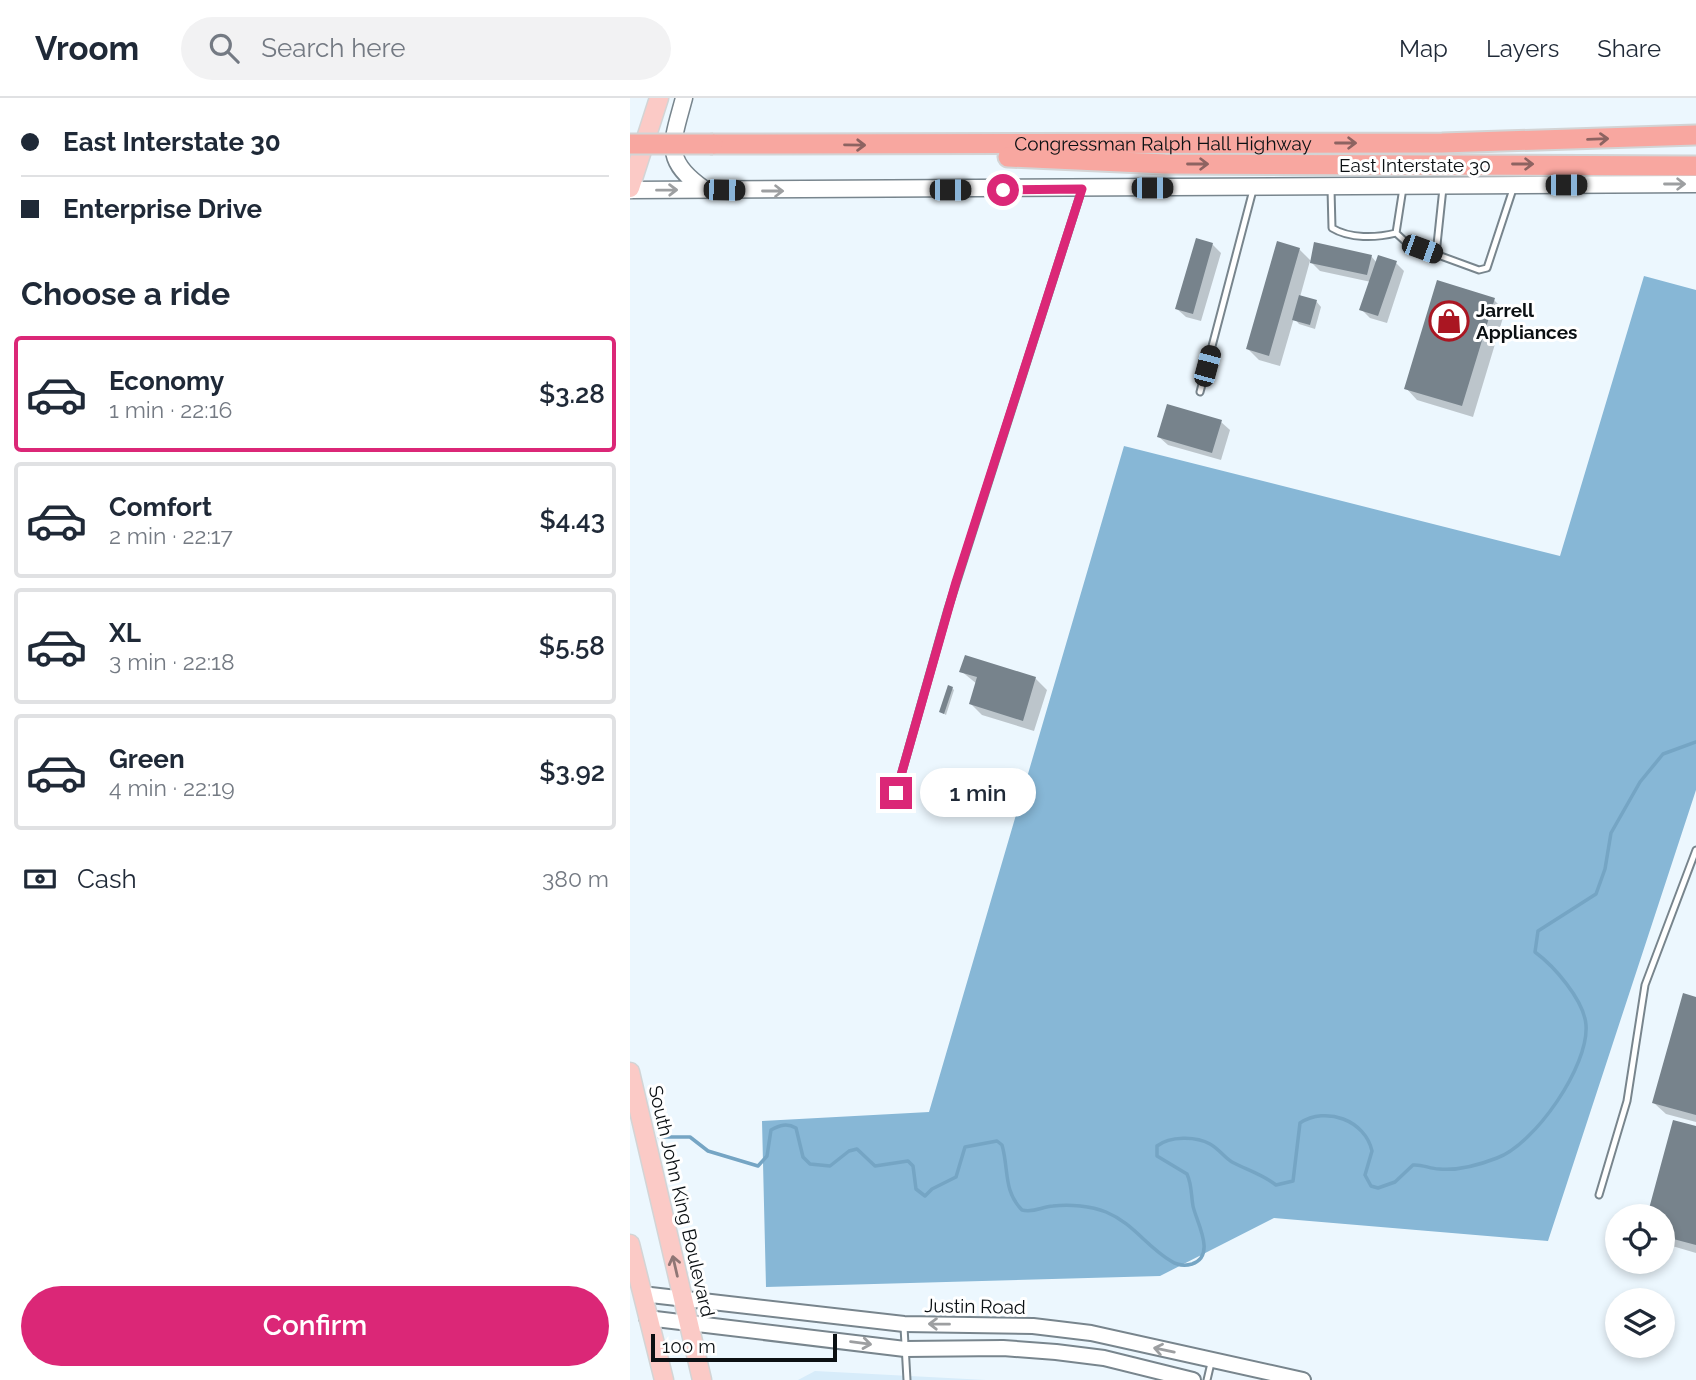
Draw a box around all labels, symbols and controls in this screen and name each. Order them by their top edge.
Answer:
search box [181,17,671,80]
text: Vroom [35,29,139,68]
icon: search [205,29,243,67]
text: Search here [261,33,406,63]
text: Map [1399,34,1448,63]
text: Layers [1486,34,1559,63]
text: Share [1597,34,1661,63]
text: East Interstate 30 [63,127,281,157]
street label: Congressman Ralph Hall Highway [1014,132,1312,155]
one-way arrow [1586,132,1609,145]
one-way arrow [1334,136,1357,150]
one-way arrow [843,138,866,152]
street label: East Interstate 30 [1339,154,1491,176]
one-way arrow [1186,157,1209,171]
one-way arrow [1512,157,1535,171]
route start [987,174,1019,206]
car [1546,175,1588,196]
car [1132,178,1174,199]
one-way arrow [1663,178,1686,191]
car [703,179,746,201]
car [930,180,972,201]
one-way arrow [655,183,678,197]
one-way arrow [761,184,784,198]
text: Enterprise Drive [63,194,262,224]
car [1399,232,1446,266]
text: Choose a ride [21,275,230,312]
place label: Jarrell Appliances [1476,299,1578,343]
shop icon: Jarrell Appliances [1428,300,1470,342]
car [1192,343,1223,389]
icon: car [25,363,88,426]
text: Economy [109,366,224,396]
text: $3.28 [539,379,605,409]
text: 1 min · 22:16 [109,396,232,423]
icon: car [25,489,88,552]
text: Comfort [109,492,212,522]
text: $4.43 [540,505,605,535]
text: 2 min · 22:17 [109,522,233,549]
icon: car [25,615,88,678]
text: XL [109,618,141,648]
text: $5.58 [539,631,605,661]
text: 3 min · 22:18 [109,648,235,675]
icon: car [25,741,88,804]
text: Green [109,744,185,774]
text: $3.92 [539,757,605,787]
callout: 1 min [920,768,1036,818]
text: 4 min · 22:19 [109,774,235,801]
route end [880,777,912,809]
text: 1 min [949,779,1007,806]
icon: cash [21,860,59,898]
text: Cash [77,864,137,894]
text: 380 m [542,865,609,892]
street label: South John King Boulevard [645,1083,719,1319]
map controls [1605,1204,1675,1358]
button: locate [1605,1204,1675,1274]
one-way arrow [668,1255,681,1278]
button: Confirm [21,1286,609,1366]
button: layers [1605,1288,1675,1358]
street label: Justin Road [924,1294,1026,1318]
one-way arrow [928,1318,951,1331]
scale bar [651,1331,836,1363]
text: 100 m [662,1335,716,1357]
one-way arrow [849,1337,872,1350]
one-way arrow [1154,1342,1176,1355]

